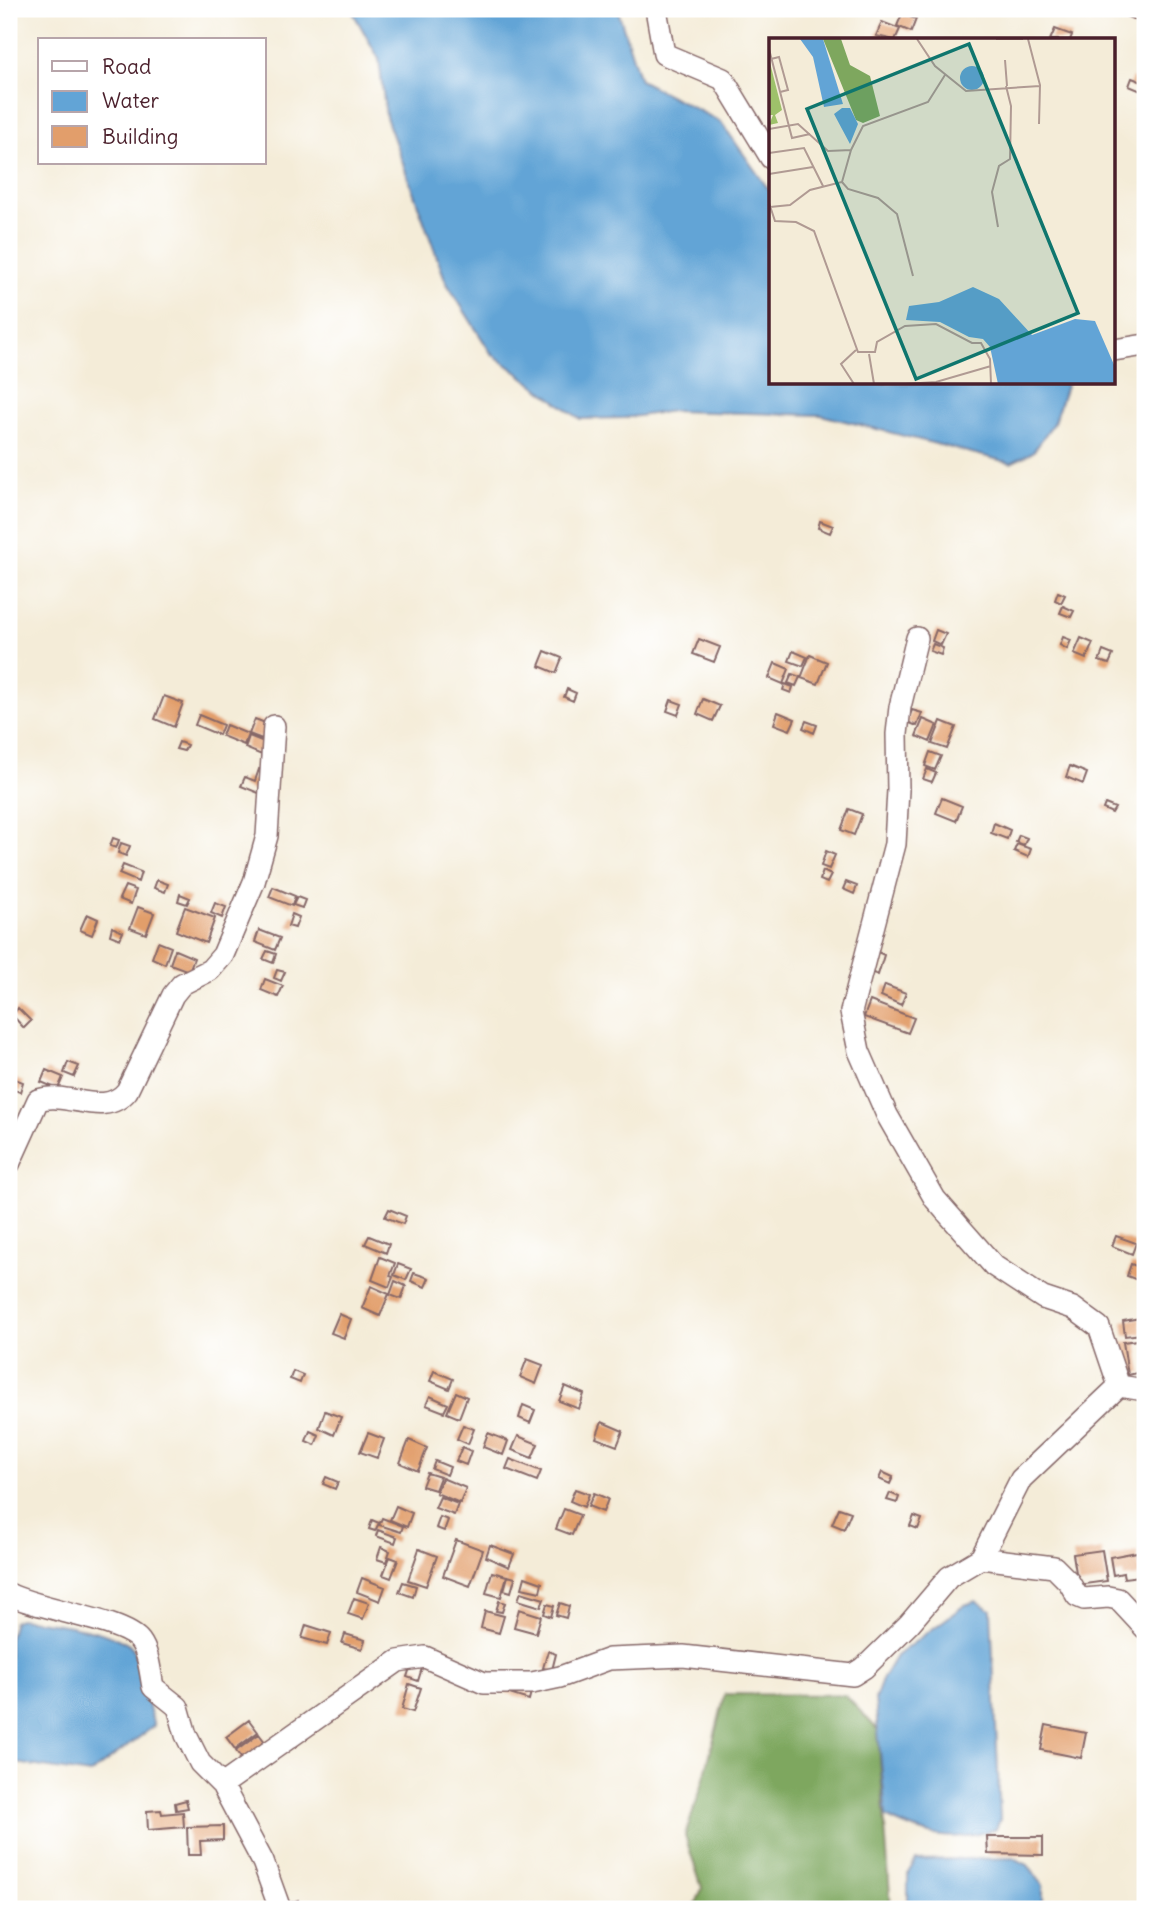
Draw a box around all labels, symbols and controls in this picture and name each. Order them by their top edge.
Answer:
legend [38,38,266,164]
inset map [769,38,1116,385]
text: Road [102,53,151,80]
text: Water [102,87,160,114]
text: Building [102,123,178,150]

